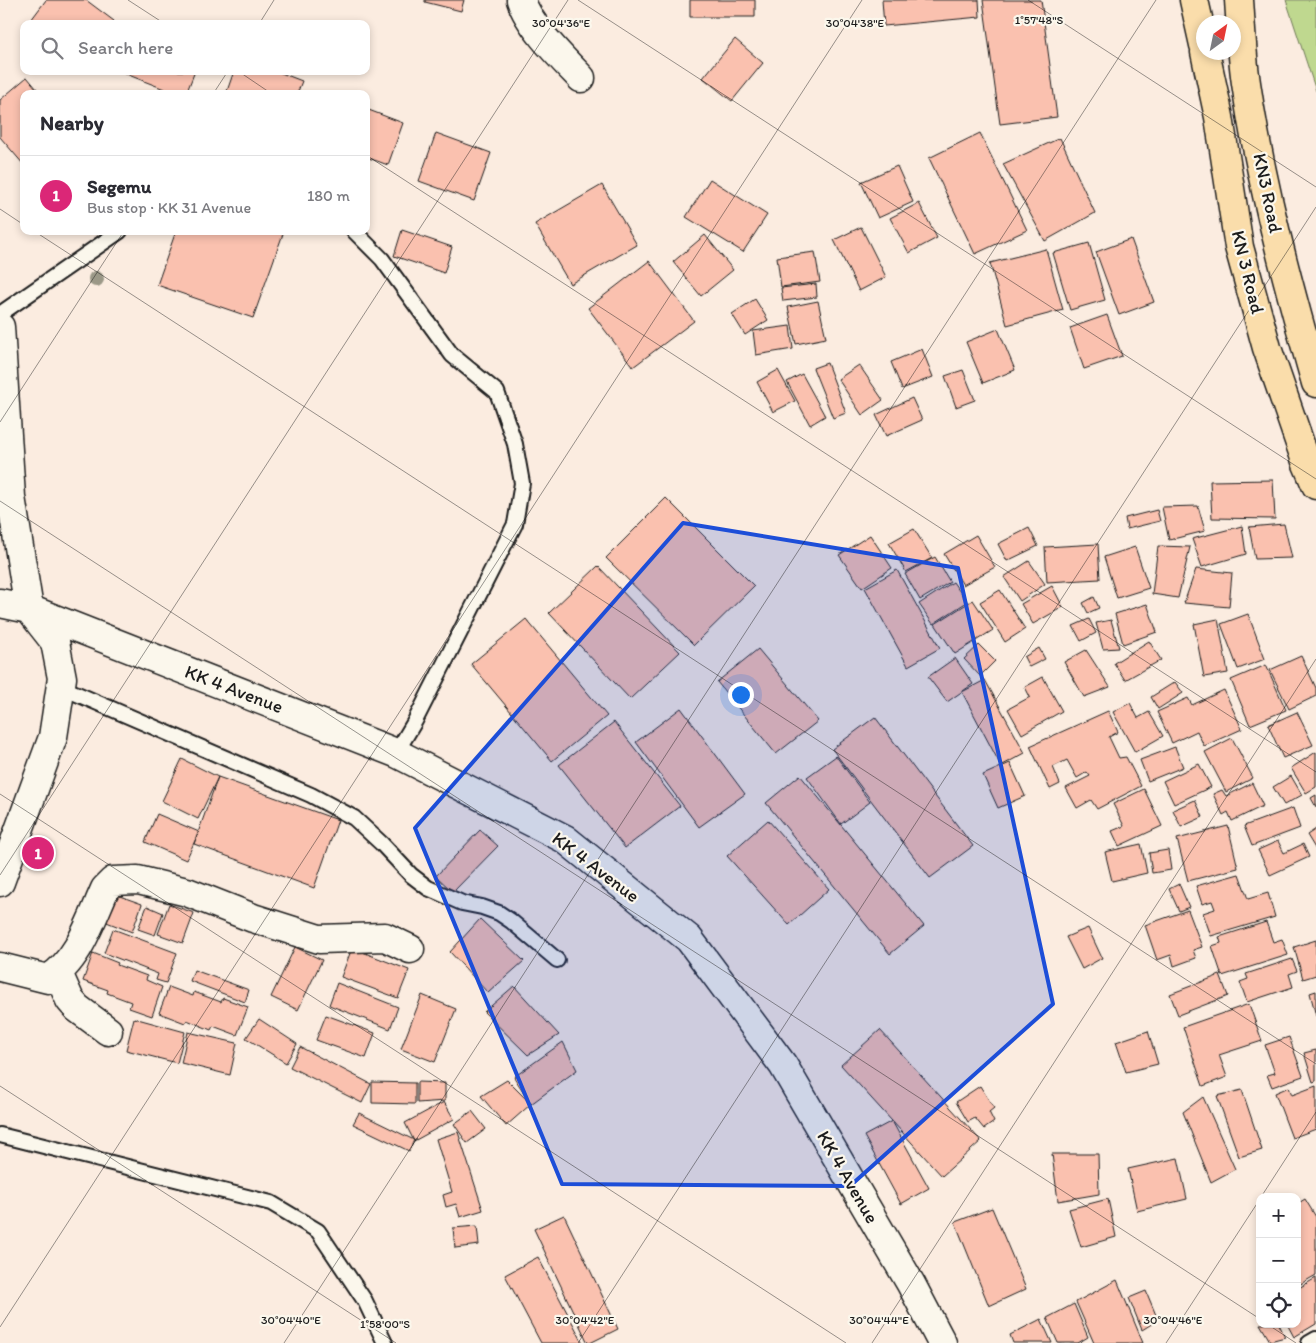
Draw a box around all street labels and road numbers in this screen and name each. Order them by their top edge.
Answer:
street label: KN3 Road [1248,151,1288,235]
street label: KN 3 Road [1227,228,1270,317]
street label: KK 4 Avenue [182,660,286,718]
street label: KK 4 Avenue [548,827,644,907]
street label: KK 4 Avenue [812,1126,884,1228]

